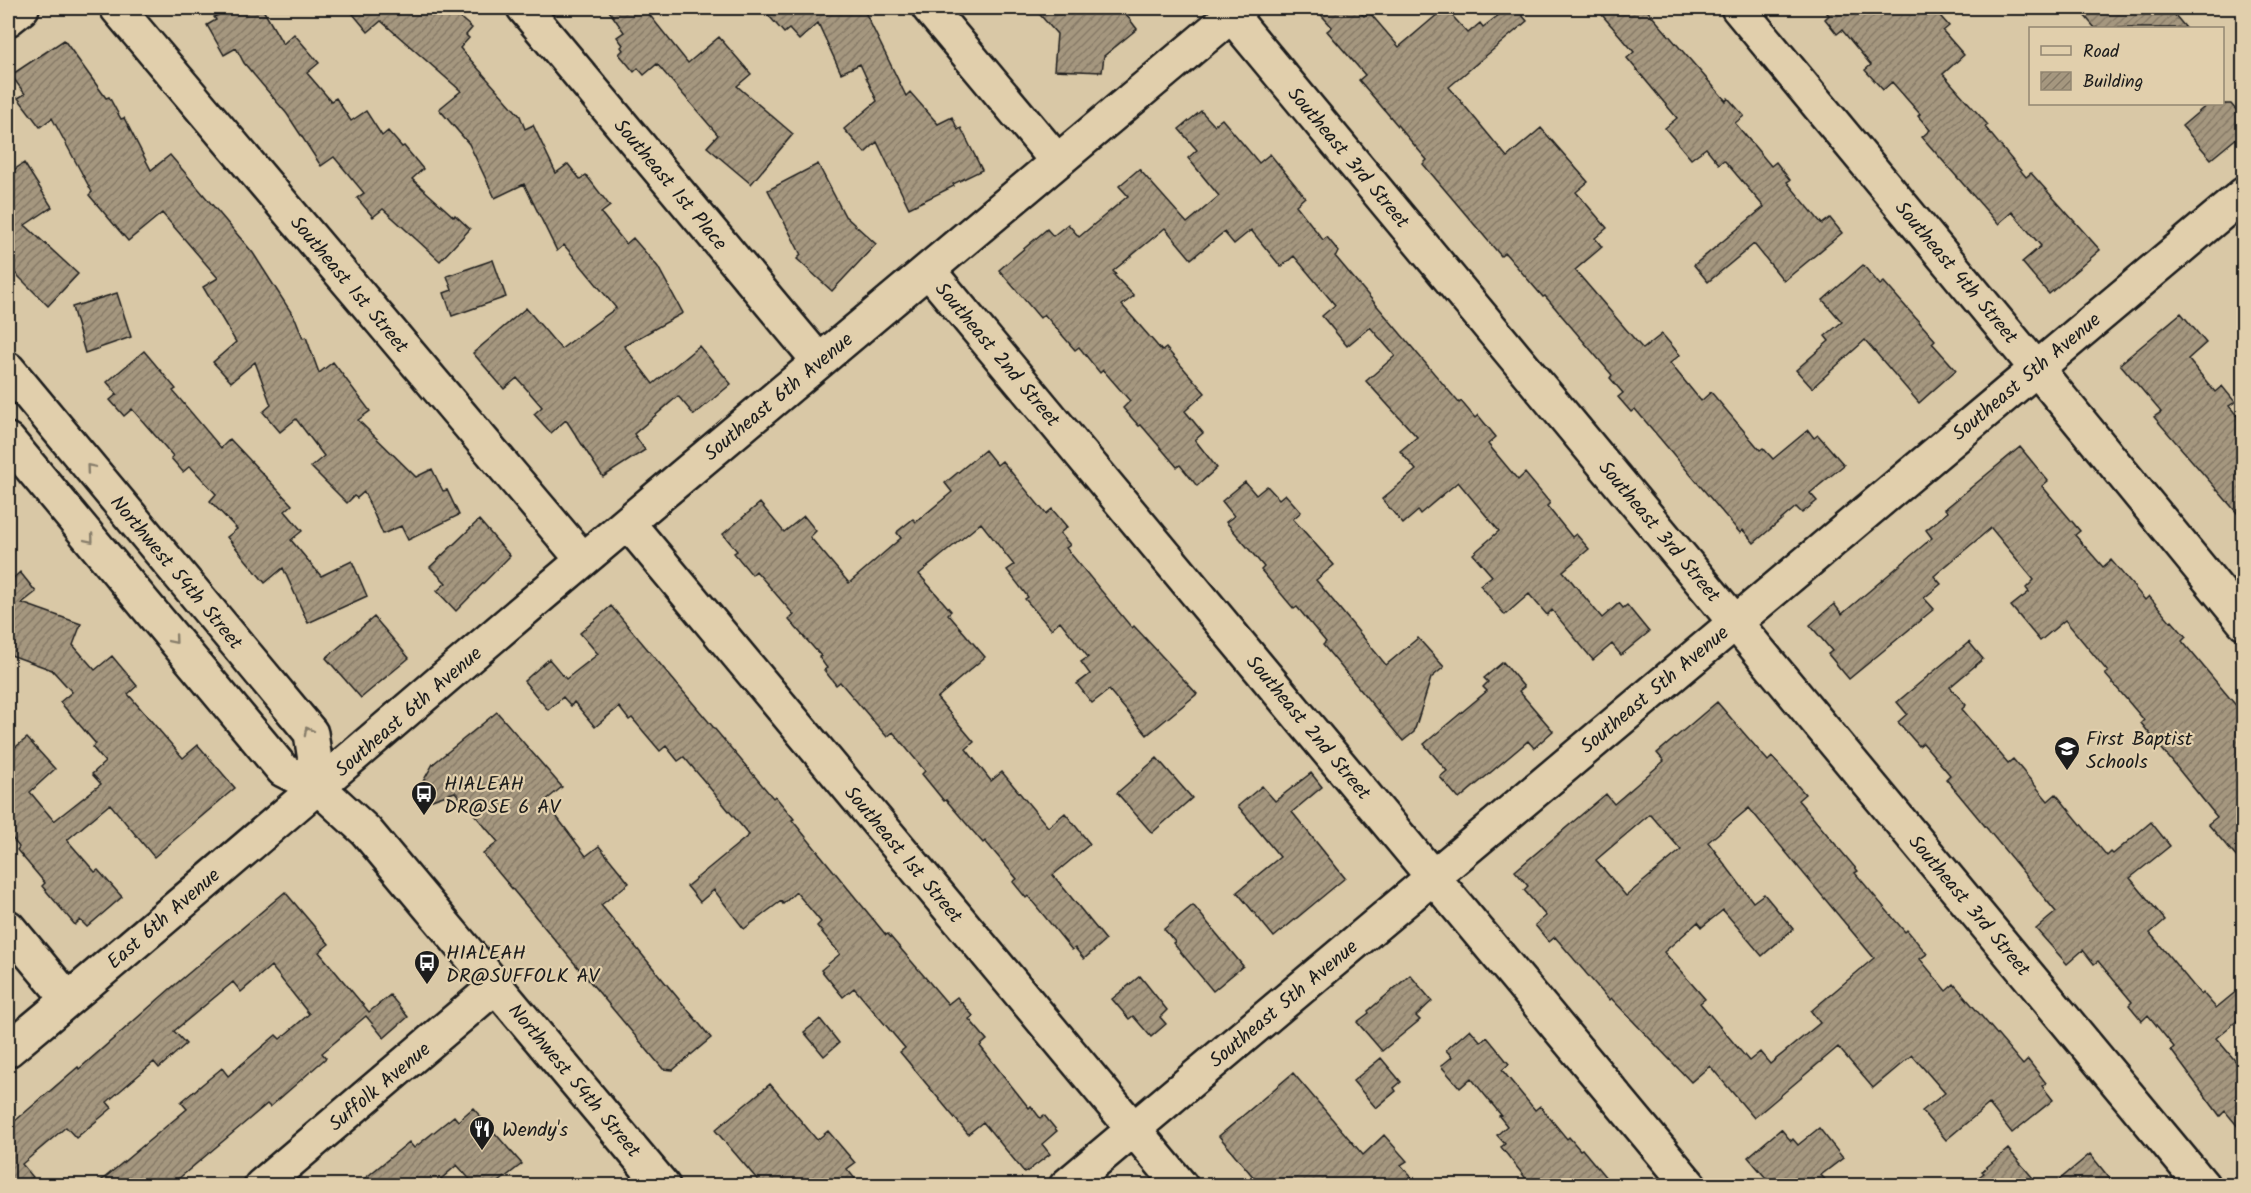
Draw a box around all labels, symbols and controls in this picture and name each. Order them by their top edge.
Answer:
legend [2029,27,2224,105]
text: Road [2083,38,2120,67]
text: Building [2083,68,2143,97]
street label: Southeast 3rd Street [1278,80,1417,237]
street label: Southeast 1st Place [604,112,734,258]
street label: Southeast 4th Street [1886,195,2025,352]
street label: Southeast 1st Street [281,209,416,362]
street label: Southeast 2nd Street [926,276,1067,435]
street label: Southeast 5th Avenue [1946,305,2109,450]
street label: Southeast 6th Avenue [697,325,861,470]
street label: Southeast 3rd Street [1589,454,1728,611]
one-way arrow [86,464,97,475]
street label: Northwest 54th Street [101,489,250,658]
one-way arrow [83,532,94,543]
street label: Southeast 5th Avenue [1574,618,1737,763]
one-way arrow [167,633,178,644]
street label: Southeast 6th Avenue [328,639,490,786]
street label: Southeast 2nd Street [1237,649,1378,808]
place label: First Baptist Schools [2086,724,2193,779]
one-way arrow [303,726,315,737]
school or university icon: First Baptist Schools [2052,734,2082,772]
place label: HIALEAH DR@SE 6 AV [444,769,562,824]
bus stop icon: HIALEAH DR@SE 6 AV [409,779,439,817]
street label: Southeast 1st Street [835,779,970,932]
street label: Southeast 3rd Street [1899,828,2038,985]
street label: East 6th Avenue [100,861,228,978]
street label: Southeast 5th Avenue [1203,932,1366,1077]
place label: HIALEAH DR@SUFFOLK AV [446,938,601,993]
bus stop icon: HIALEAH DR@SUFFOLK AV [412,948,442,986]
street label: Northwest 54th Street [499,997,648,1166]
street label: Suffolk Avenue [322,1035,439,1140]
restaurant icon: Wendy's [467,1114,497,1152]
place label: Wendy's [502,1115,569,1147]

